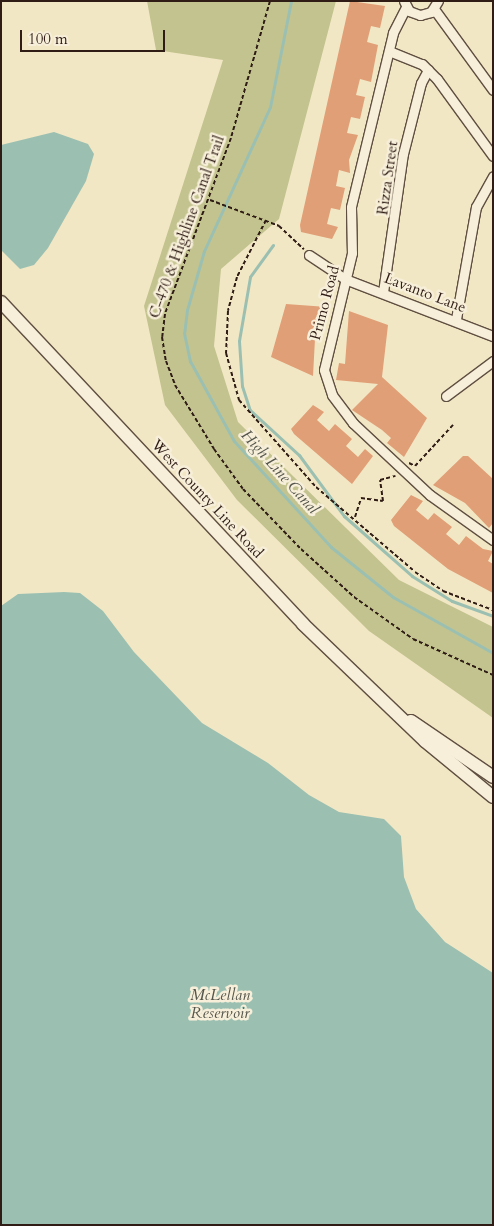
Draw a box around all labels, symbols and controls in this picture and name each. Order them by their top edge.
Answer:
scale bar [22,20,168,52]
text: 100 m [28,29,68,49]
street label: C-470 & Highline Canal Trail [146,133,228,321]
street label: Rizza Street [374,140,402,216]
street label: Primo Road [306,264,344,342]
street label: Lavanto Lane [382,269,468,317]
water label: High Line Canal [237,426,323,518]
street label: West County Line Road [147,436,267,562]
water label: McLellan Reservoir [190,985,250,1023]

